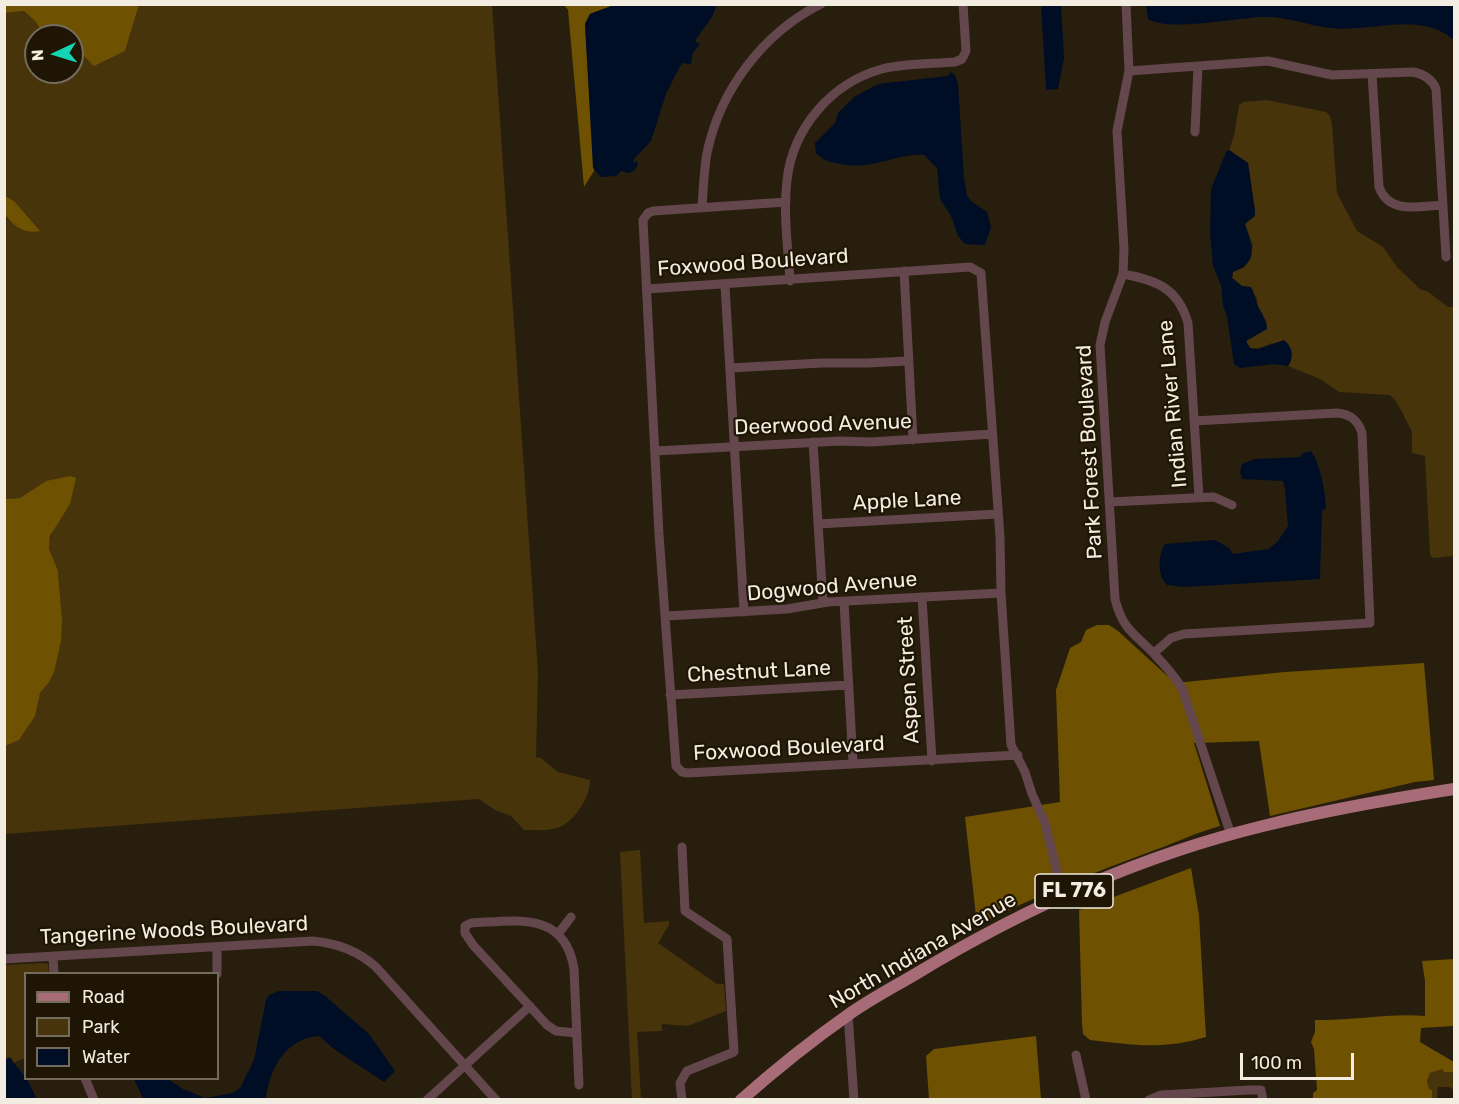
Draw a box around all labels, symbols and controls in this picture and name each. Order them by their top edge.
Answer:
north arrow [24,24,84,84]
text: N [28,49,47,62]
street label: Foxwood Boulevard [657,244,849,282]
street label: Indian River Lane [1153,319,1193,489]
street label: Park Forest Boulevard [1072,344,1108,560]
street label: Deerwood Avenue [734,409,912,441]
street label: Apple Lane [852,486,962,516]
street label: Dogwood Avenue [746,567,918,607]
street label: Aspen Street [893,616,925,744]
street label: Chestnut Lane [686,656,832,688]
street label: Foxwood Boulevard [693,731,885,767]
road number: FL 776 [1035,874,1113,908]
street label: North Indiana Avenue [825,887,1021,1015]
street label: Tangerine Woods Boulevard [39,911,309,951]
legend [24,972,219,1080]
text: Road [82,986,125,1008]
text: Park [82,1016,119,1038]
scale bar [1243,1041,1357,1079]
text: Water [82,1046,130,1068]
text: 100 m [1251,1052,1302,1074]

